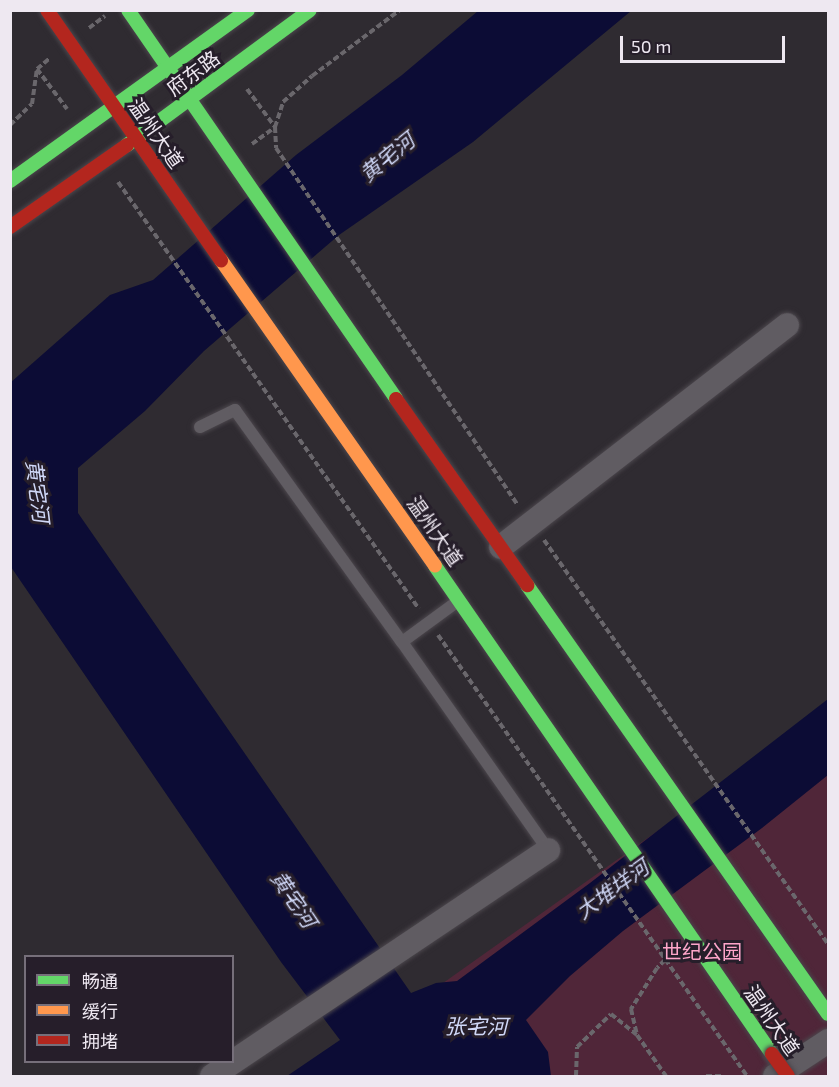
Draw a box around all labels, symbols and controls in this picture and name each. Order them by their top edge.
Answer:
scale bar [623,24,788,62]
text: 50 m [631,35,671,57]
street label: 府东路 [162,45,224,101]
street label: 温州大道 [123,93,189,173]
water label: 黄宅河 [355,127,419,187]
water label: 黄宅河 [22,458,54,524]
street label: 温州大道 [402,491,468,571]
water label: 大堆垟河 [571,854,653,924]
water label: 黄宅河 [266,866,322,932]
park label: 世纪公园 [662,939,742,963]
legend [24,955,234,1063]
text: 畅通 [82,970,118,992]
street label: 温州大道 [739,980,805,1060]
text: 缓行 [82,1000,118,1022]
water label: 张宅河 [445,1013,507,1039]
text: 拥堵 [82,1030,118,1052]

